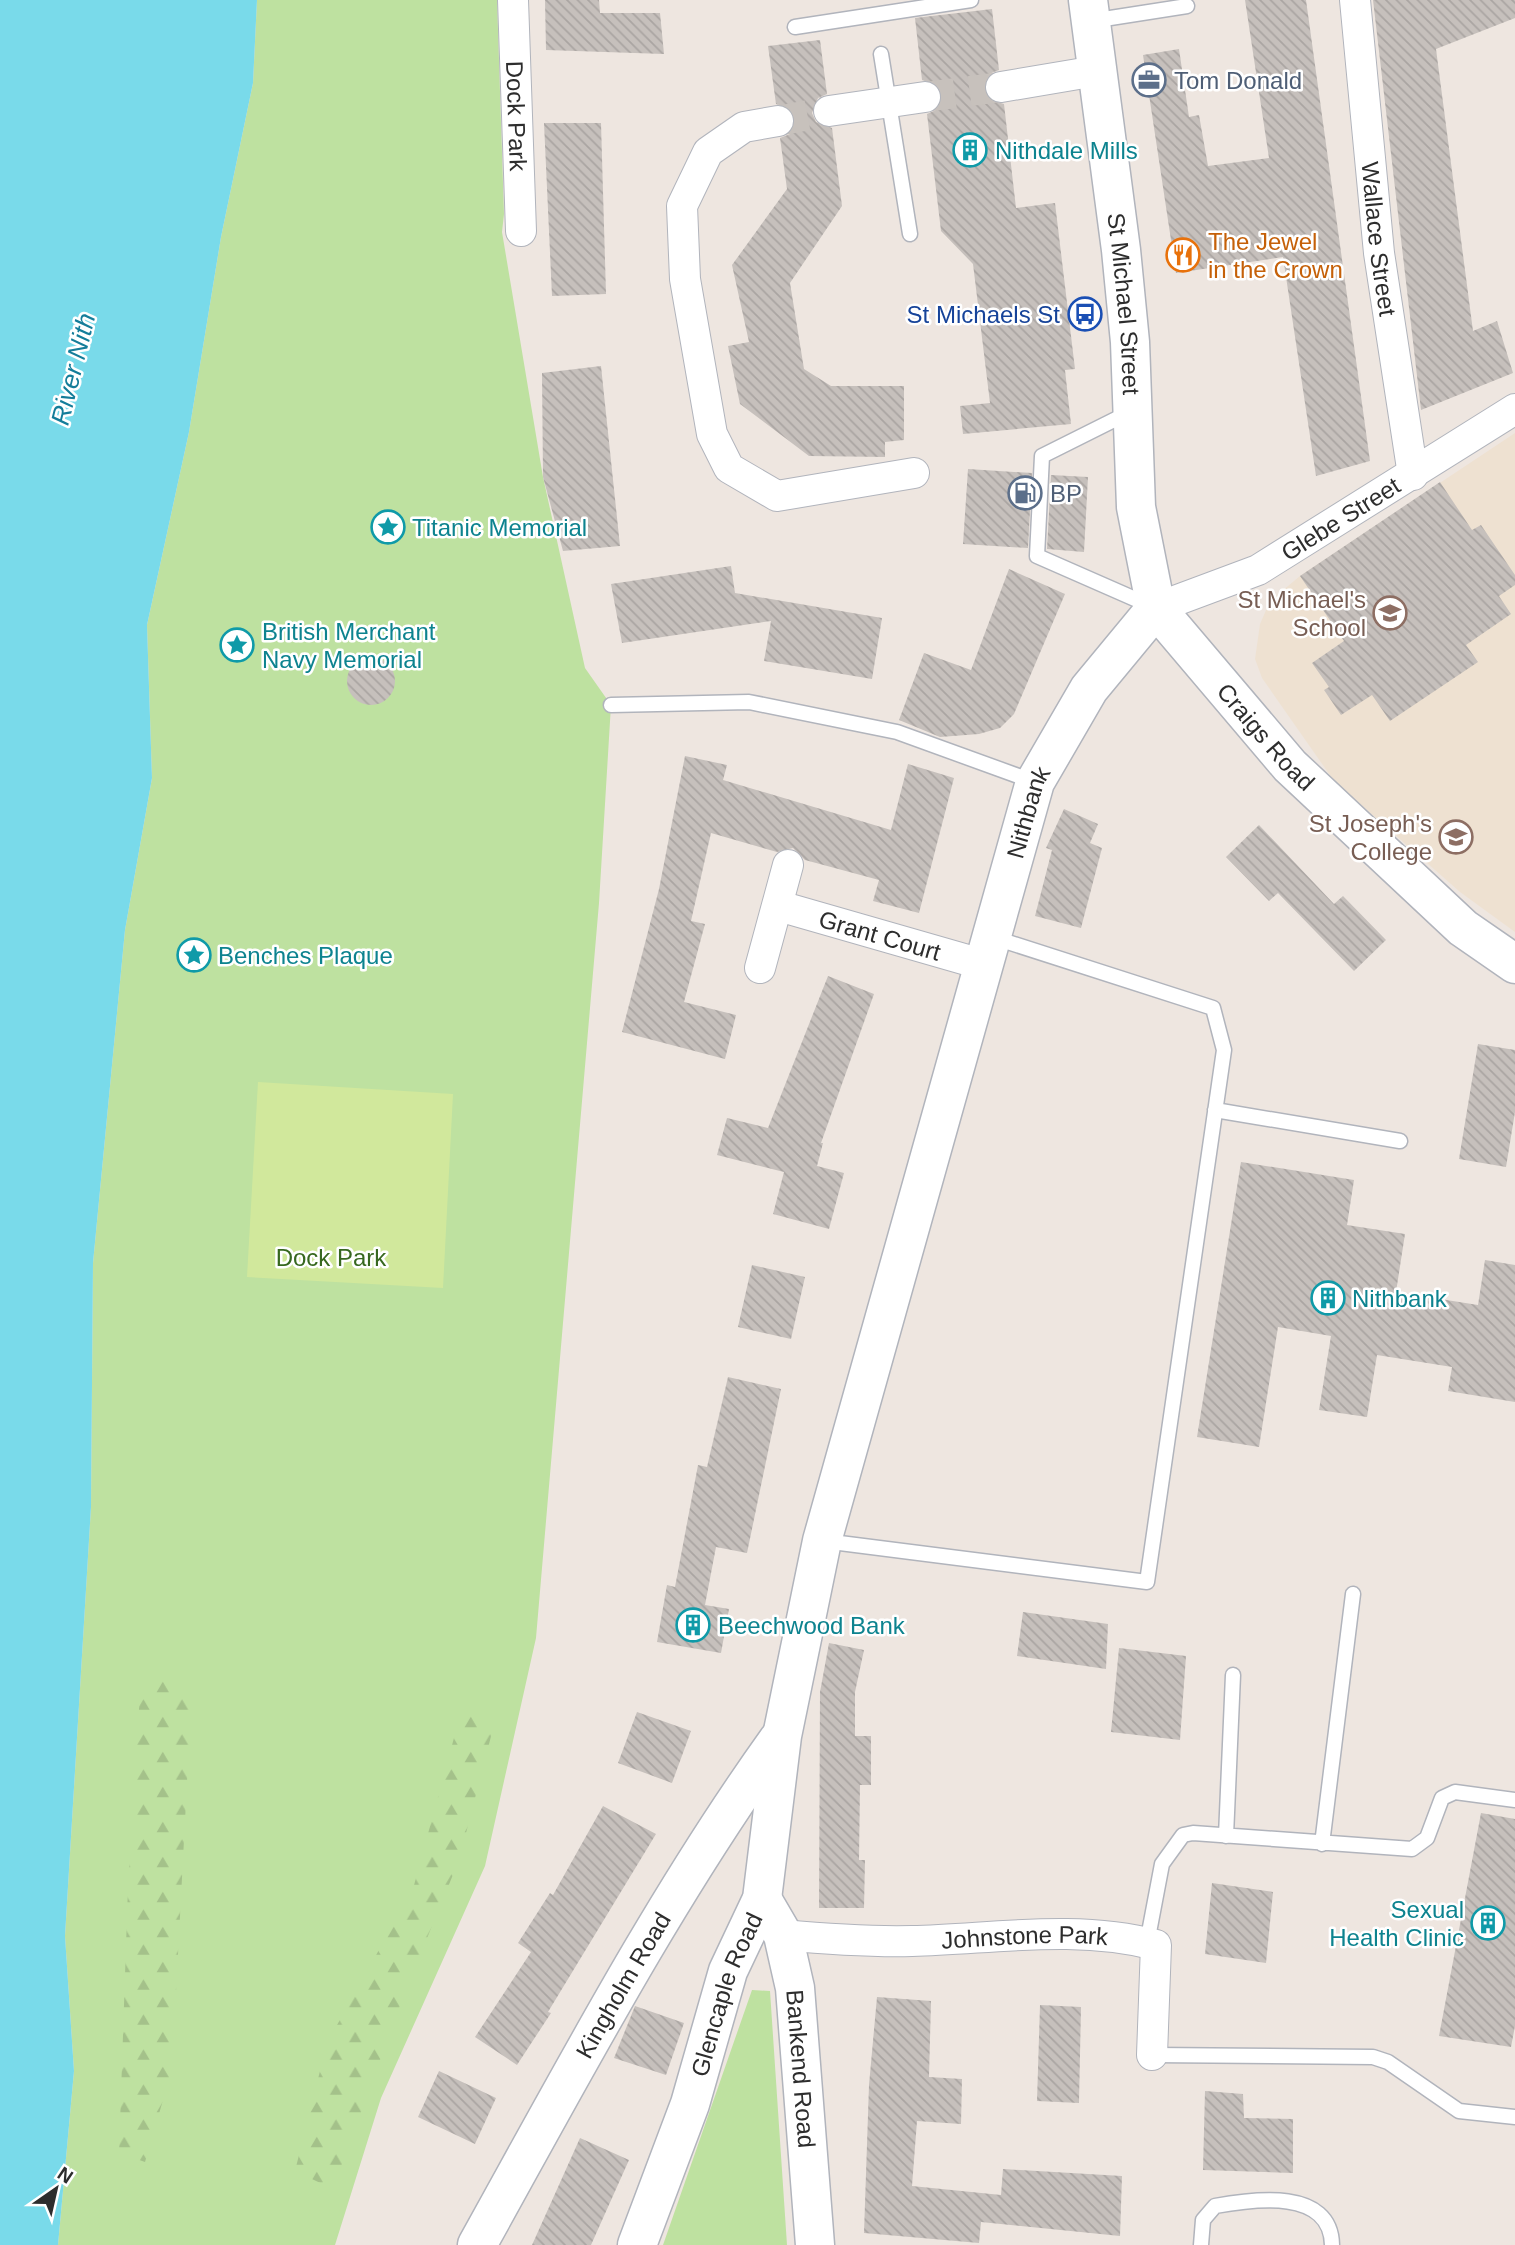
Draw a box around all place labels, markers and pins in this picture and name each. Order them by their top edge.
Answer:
office icon: Tom Donald [1130,61,1168,99]
place label: Tom Donald [1174,67,1302,94]
building icon: Nithdale Mills [951,131,989,169]
place label: Nithdale Mills [995,137,1138,164]
place label: The Jewel in the Crown [1208,228,1343,283]
restaurant icon: The Jewel in the Crown [1164,236,1202,274]
bus stop icon: St Michaels St [1066,295,1104,333]
place label: St Michaels St [907,301,1060,328]
fuel station icon: BP [1006,474,1044,512]
place label: BP [1050,480,1082,507]
place icon: Titanic Memorial [369,508,407,546]
place label: Titanic Memorial [412,514,587,541]
place label: St Michael's School [1237,586,1366,641]
school or university icon: St Michael's School [1371,594,1409,632]
place label: British Merchant Navy Memorial [262,618,436,673]
place icon: British Merchant Navy Memorial [218,626,256,664]
place label: St Joseph's College [1309,810,1432,865]
school or university icon: St Joseph's College [1437,818,1475,856]
place icon: Benches Plaque [175,936,213,974]
place label: Benches Plaque [218,942,393,969]
building icon: Nithbank [1309,1279,1347,1317]
place label: Nithbank [1352,1285,1448,1312]
building icon: Beechwood Bank [674,1606,712,1644]
place label: Beechwood Bank [718,1612,906,1639]
place label: Sexual Health Clinic [1329,1896,1464,1951]
building icon: Sexual Health Clinic [1469,1904,1507,1942]

